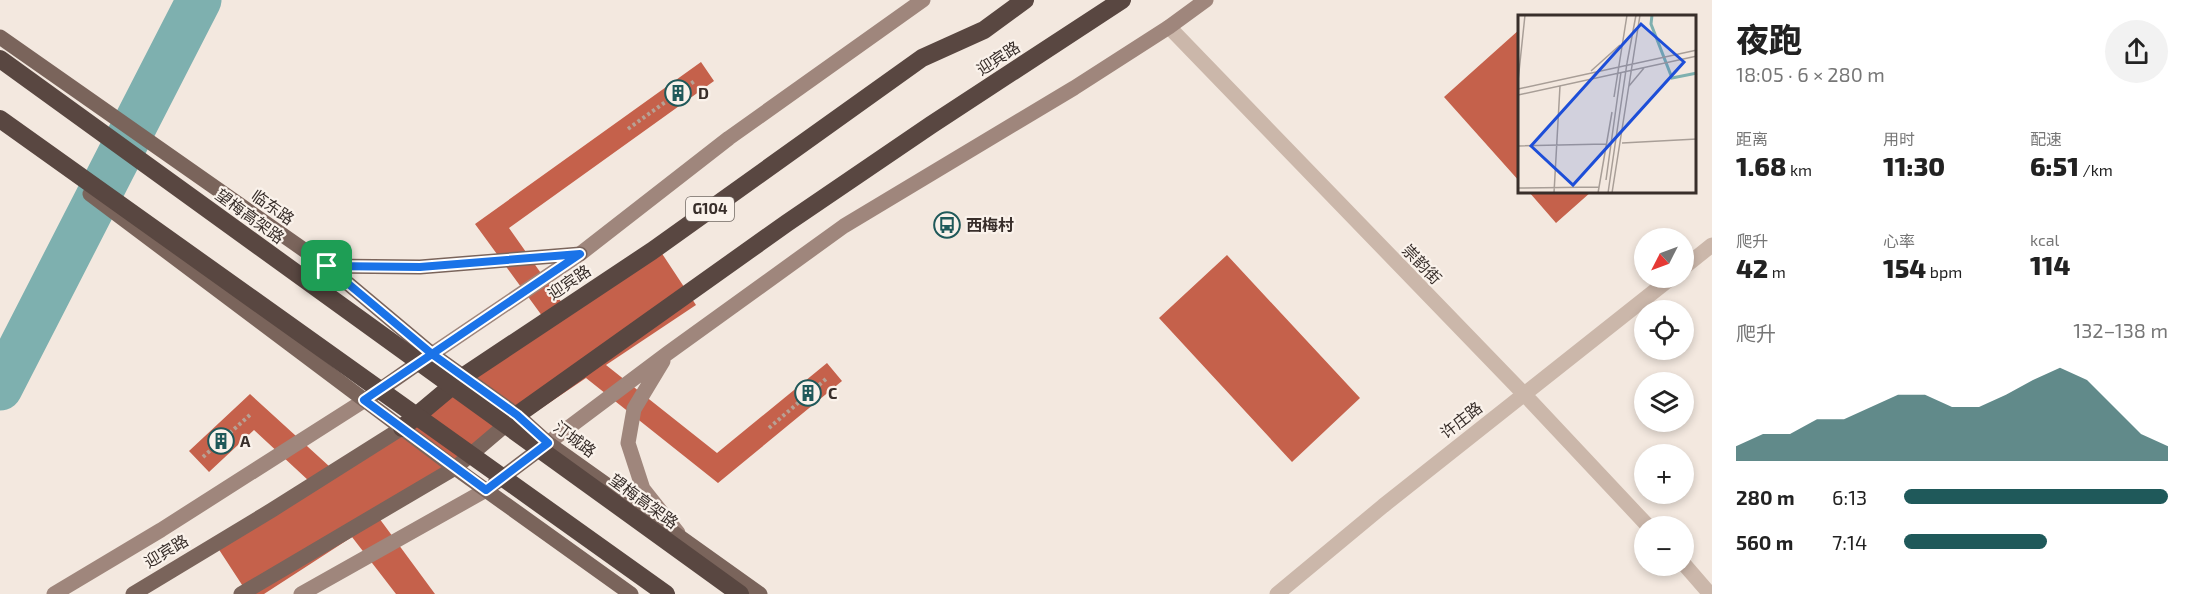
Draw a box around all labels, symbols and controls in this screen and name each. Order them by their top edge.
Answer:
inset map [1518,15,1697,194]
text: 夜跑 [1736,19,1802,59]
button: share [2105,20,2168,83]
street label: 迎宾路 [972,37,1023,79]
text: 18:05 · 6 × 280 m [1736,62,1885,86]
building icon: D [663,78,693,108]
place label: D [698,83,709,102]
text: 距离 [1736,129,1768,148]
text: 用时 [1883,129,1915,148]
text: 配速 [2030,129,2062,148]
text: 1.68 [1736,150,1786,181]
text: 11:30 [1883,150,1945,181]
text: 6:51 [2030,150,2079,181]
text: km [1786,160,1812,179]
text: /km [2079,160,2113,179]
street label: 望梅高架路 [212,184,288,247]
street label: 临东路 [248,185,298,228]
road number: G104 [686,197,734,221]
bus stop icon: 西梅村 [932,210,962,240]
place label: 西梅村 [966,215,1014,234]
north arrow [1634,228,1694,288]
map controls [1634,228,1694,576]
text: kcal [2030,230,2059,249]
text: 爬升 [1736,231,1768,250]
text: 心率 [1883,231,1915,250]
pin [301,240,352,291]
street label: 崇韵街 [1399,240,1446,288]
icon: arrive [310,249,343,282]
text: 114 [2030,249,2070,280]
text: 42 [1736,252,1768,283]
text: 154 [1883,252,1926,283]
street label: 迎宾路 [544,260,594,303]
text: m [1768,262,1786,281]
text: bpm [1926,262,1962,281]
button: locate [1634,300,1694,360]
text: 132–138 m [2073,318,2168,342]
text: 爬升 [1736,321,1776,345]
button: layers [1634,372,1694,432]
building icon: C [793,378,823,408]
place label: C [828,383,837,402]
street label: 许庄路 [1436,397,1485,442]
street label: 汀城路 [550,417,600,461]
building icon: A [206,426,236,456]
place label: A [240,431,251,450]
button: + [1634,444,1694,504]
street label: 望梅高架路 [606,469,682,532]
text: 280 m [1736,485,1795,509]
text: 6:13 [1832,485,1867,509]
button: − [1634,516,1694,576]
street label: 迎宾路 [140,530,191,571]
text: 560 m [1736,530,1793,554]
text: 7:14 [1832,530,1867,554]

